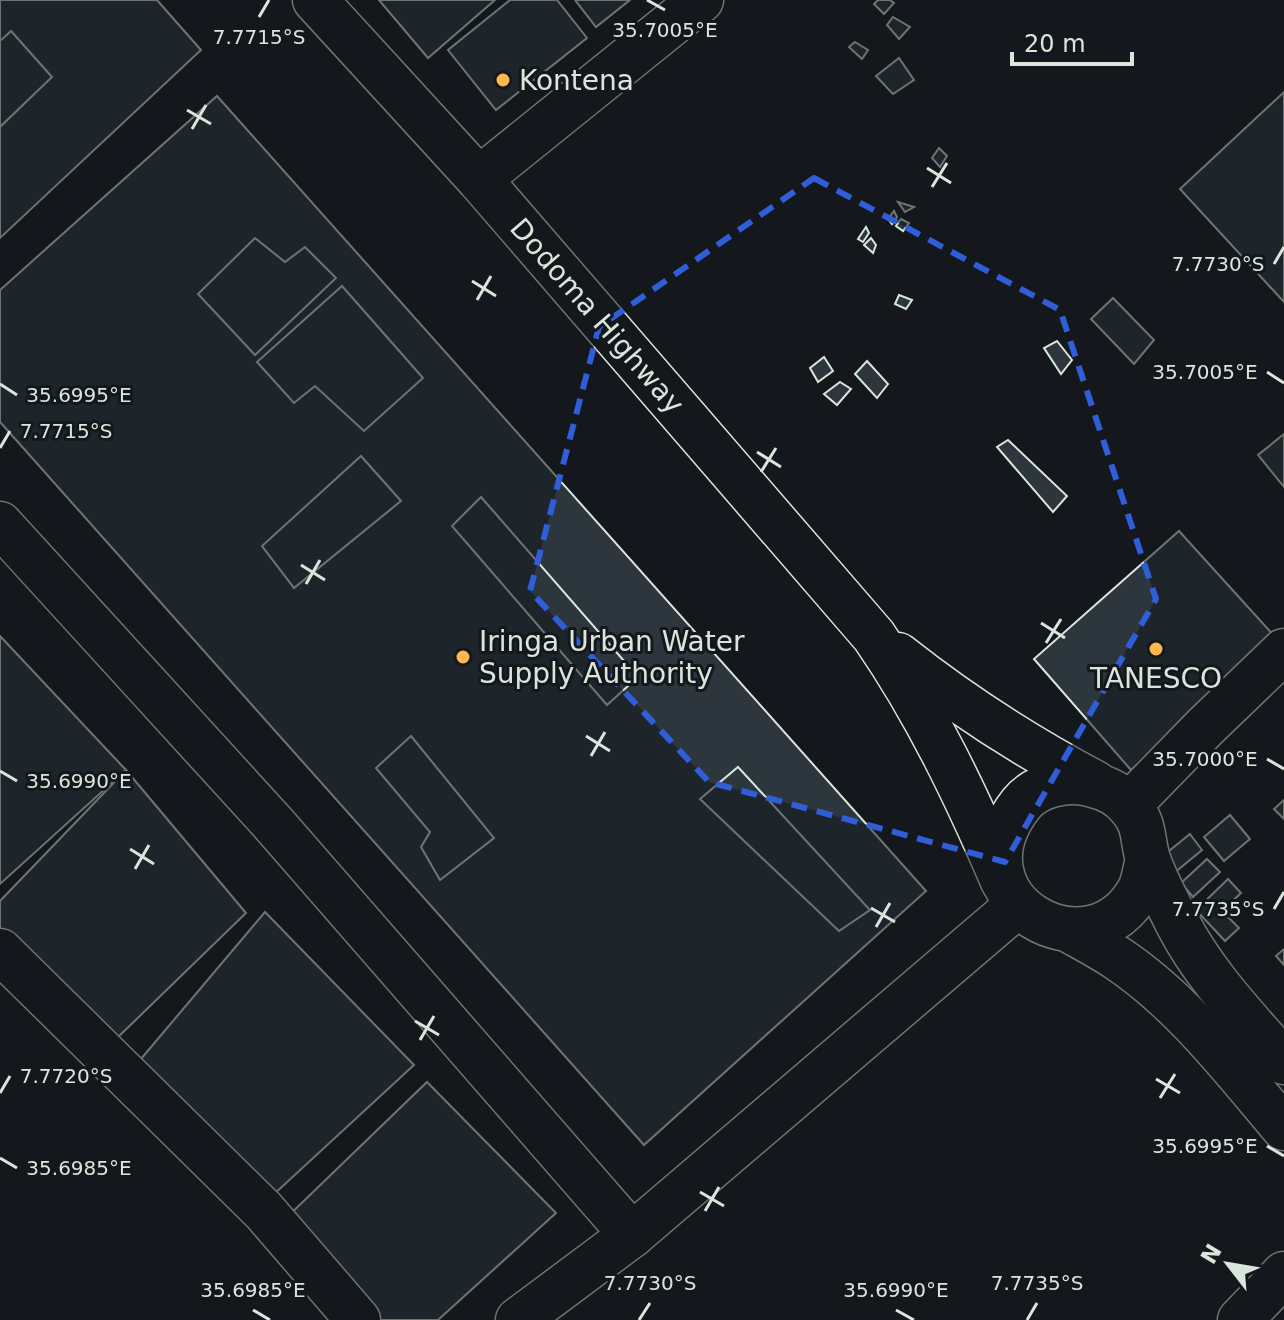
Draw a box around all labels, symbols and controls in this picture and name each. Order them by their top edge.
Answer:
scale bar [1012,16,1132,66]
text: 35.7005°E [612,18,718,42]
text: 7.7715°S [213,25,305,49]
text: 20 m [1024,30,1086,58]
place label: Kontena [519,64,634,97]
marker: Kontena [494,71,512,89]
street label: Dodoma Highway [503,212,691,420]
text: 7.7730°S [1172,252,1264,276]
text: 35.7005°E [1152,360,1258,384]
text: 35.6995°E [26,383,132,407]
text: 7.7715°S [20,419,112,443]
place label: Iringa Urban Water Supply Authority [479,625,745,690]
marker: TANESCO [1147,640,1165,658]
marker: Iringa Urban Water Supply Authority [454,648,472,666]
place label: TANESCO [1089,662,1222,695]
text: 35.7000°E [1152,747,1258,771]
text: 35.6990°E [26,769,132,793]
text: 7.7735°S [1172,897,1264,921]
text: 7.7720°S [20,1064,112,1088]
text: 35.6995°E [1152,1134,1258,1158]
text: 35.6985°E [26,1156,132,1180]
north arrow [1188,1224,1268,1304]
text: N [1196,1240,1227,1268]
text: 7.7730°S [604,1271,696,1295]
text: 7.7735°S [991,1271,1083,1295]
text: 35.6985°E [200,1278,306,1302]
text: 35.6990°E [843,1278,949,1302]

